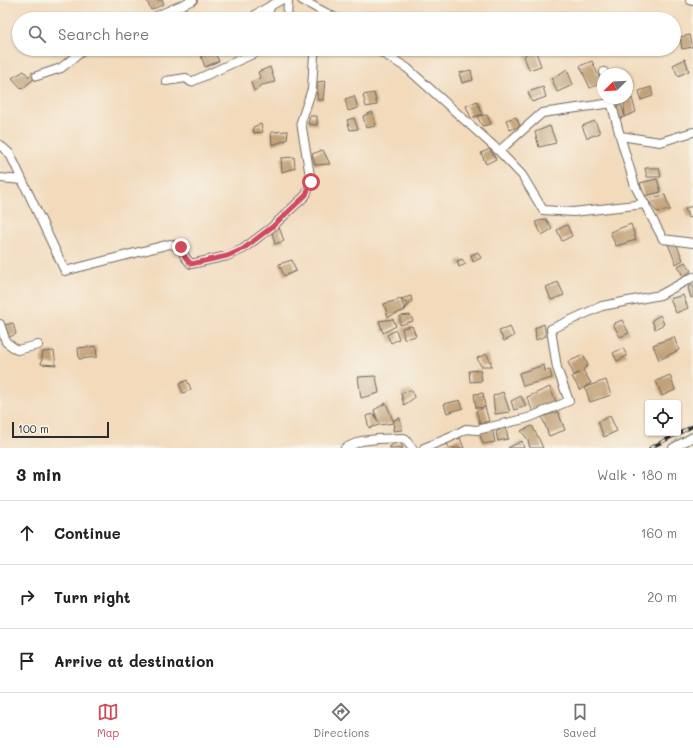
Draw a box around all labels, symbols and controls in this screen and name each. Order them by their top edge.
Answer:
search box [12,12,681,56]
icon: search [26,23,48,45]
text: Search here [58,24,149,44]
north arrow [597,68,633,104]
route start [302,173,320,191]
route end [172,238,190,256]
map controls [645,400,681,436]
button: locate [645,400,681,436]
scale bar [12,420,109,439]
text: 100 m [18,421,49,436]
text: 3 min [16,463,61,485]
text: Walk · 180 m [597,466,677,483]
icon: ahead [16,522,38,544]
text: Continue [54,523,121,543]
text: 160 m [641,524,677,541]
icon: right [16,586,38,608]
text: Turn right [54,587,131,607]
text: 20 m [647,588,677,605]
icon: arrive [16,650,38,672]
text: Arrive at destination [54,651,214,671]
tab: Map [97,701,119,740]
tab: Directions [313,701,369,740]
tab: Saved [563,701,596,740]

